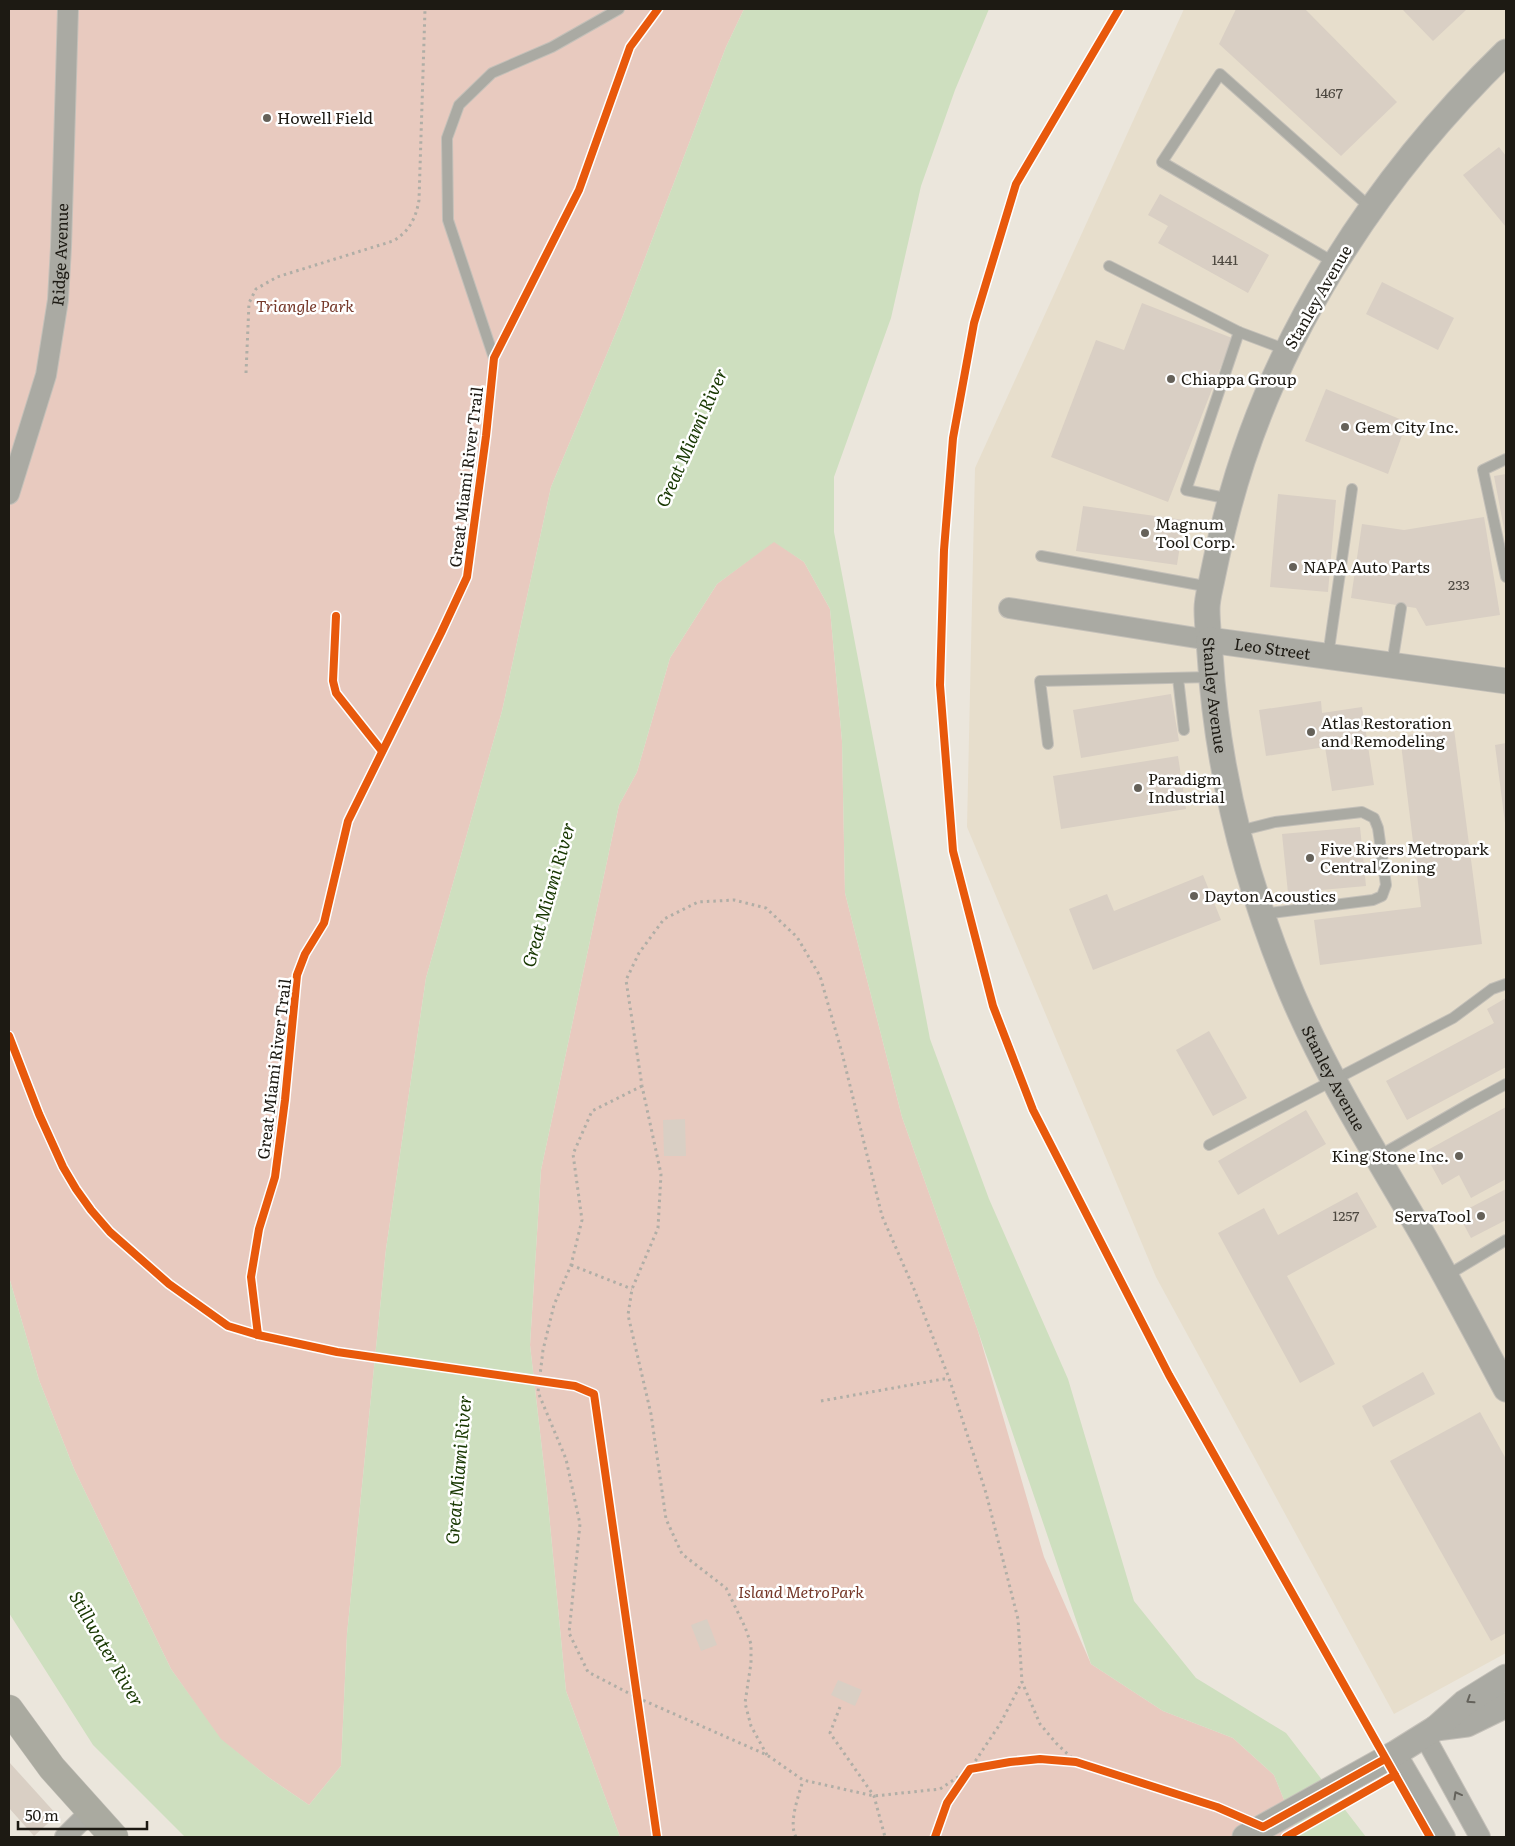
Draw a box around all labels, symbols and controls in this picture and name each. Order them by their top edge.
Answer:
house number: 1467 [1315,82,1343,102]
place label: Howell Field [277,105,373,129]
marker: Howell Field [261,112,273,124]
street label: Ridge Avenue [44,203,73,308]
street label: Stanley Avenue [1278,240,1357,353]
house number: 1441 [1212,249,1238,269]
park label: Triangle Park [256,293,354,317]
water label: Great Miami River [648,364,733,511]
place label: Chiappa Group [1181,366,1297,390]
marker: Chiappa Group [1165,373,1177,385]
street label: Great Miami River Trail [442,385,488,569]
place label: Gem City Inc. [1355,414,1459,438]
marker: Gem City Inc. [1339,421,1351,433]
place label: Magnum Tool Corp. [1155,511,1236,553]
marker: Magnum Tool Corp. [1139,527,1151,539]
place label: NAPA Auto Parts [1303,554,1430,578]
marker: NAPA Auto Parts [1287,561,1299,573]
house number: 233 [1448,574,1470,594]
street label: Leo Street [1233,631,1313,665]
street label: Stanley Avenue [1198,636,1234,755]
place label: Atlas Restoration and Remodeling [1321,710,1452,752]
marker: Atlas Restoration and Remodeling [1305,726,1317,738]
place label: Paradigm Industrial [1148,766,1225,808]
marker: Paradigm Industrial [1132,782,1144,794]
water label: Great Miami River [514,819,581,970]
place label: Five Rivers Metropark Central Zoning [1320,836,1489,878]
marker: Five Rivers Metropark Central Zoning [1304,852,1316,864]
place label: Dayton Acoustics [1204,883,1336,907]
marker: Dayton Acoustics [1188,890,1200,902]
street label: Great Miami River Trail [250,977,296,1161]
street label: Stanley Avenue [1297,1021,1372,1135]
place label: King Stone Inc. [1332,1143,1449,1167]
marker: King Stone Inc. [1453,1150,1465,1162]
place label: ServaTool [1394,1203,1471,1227]
house number: 1257 [1333,1205,1359,1225]
marker: ServaTool [1475,1210,1487,1222]
water label: Great Miami River [438,1394,477,1546]
park label: Island MetroPark [738,1579,864,1603]
water label: Stillwater River [63,1585,151,1711]
one-way arrow [1466,1694,1475,1703]
one-way arrow [1453,1791,1463,1800]
scale bar [18,1798,146,1830]
text: 50 m [25,1803,59,1826]

